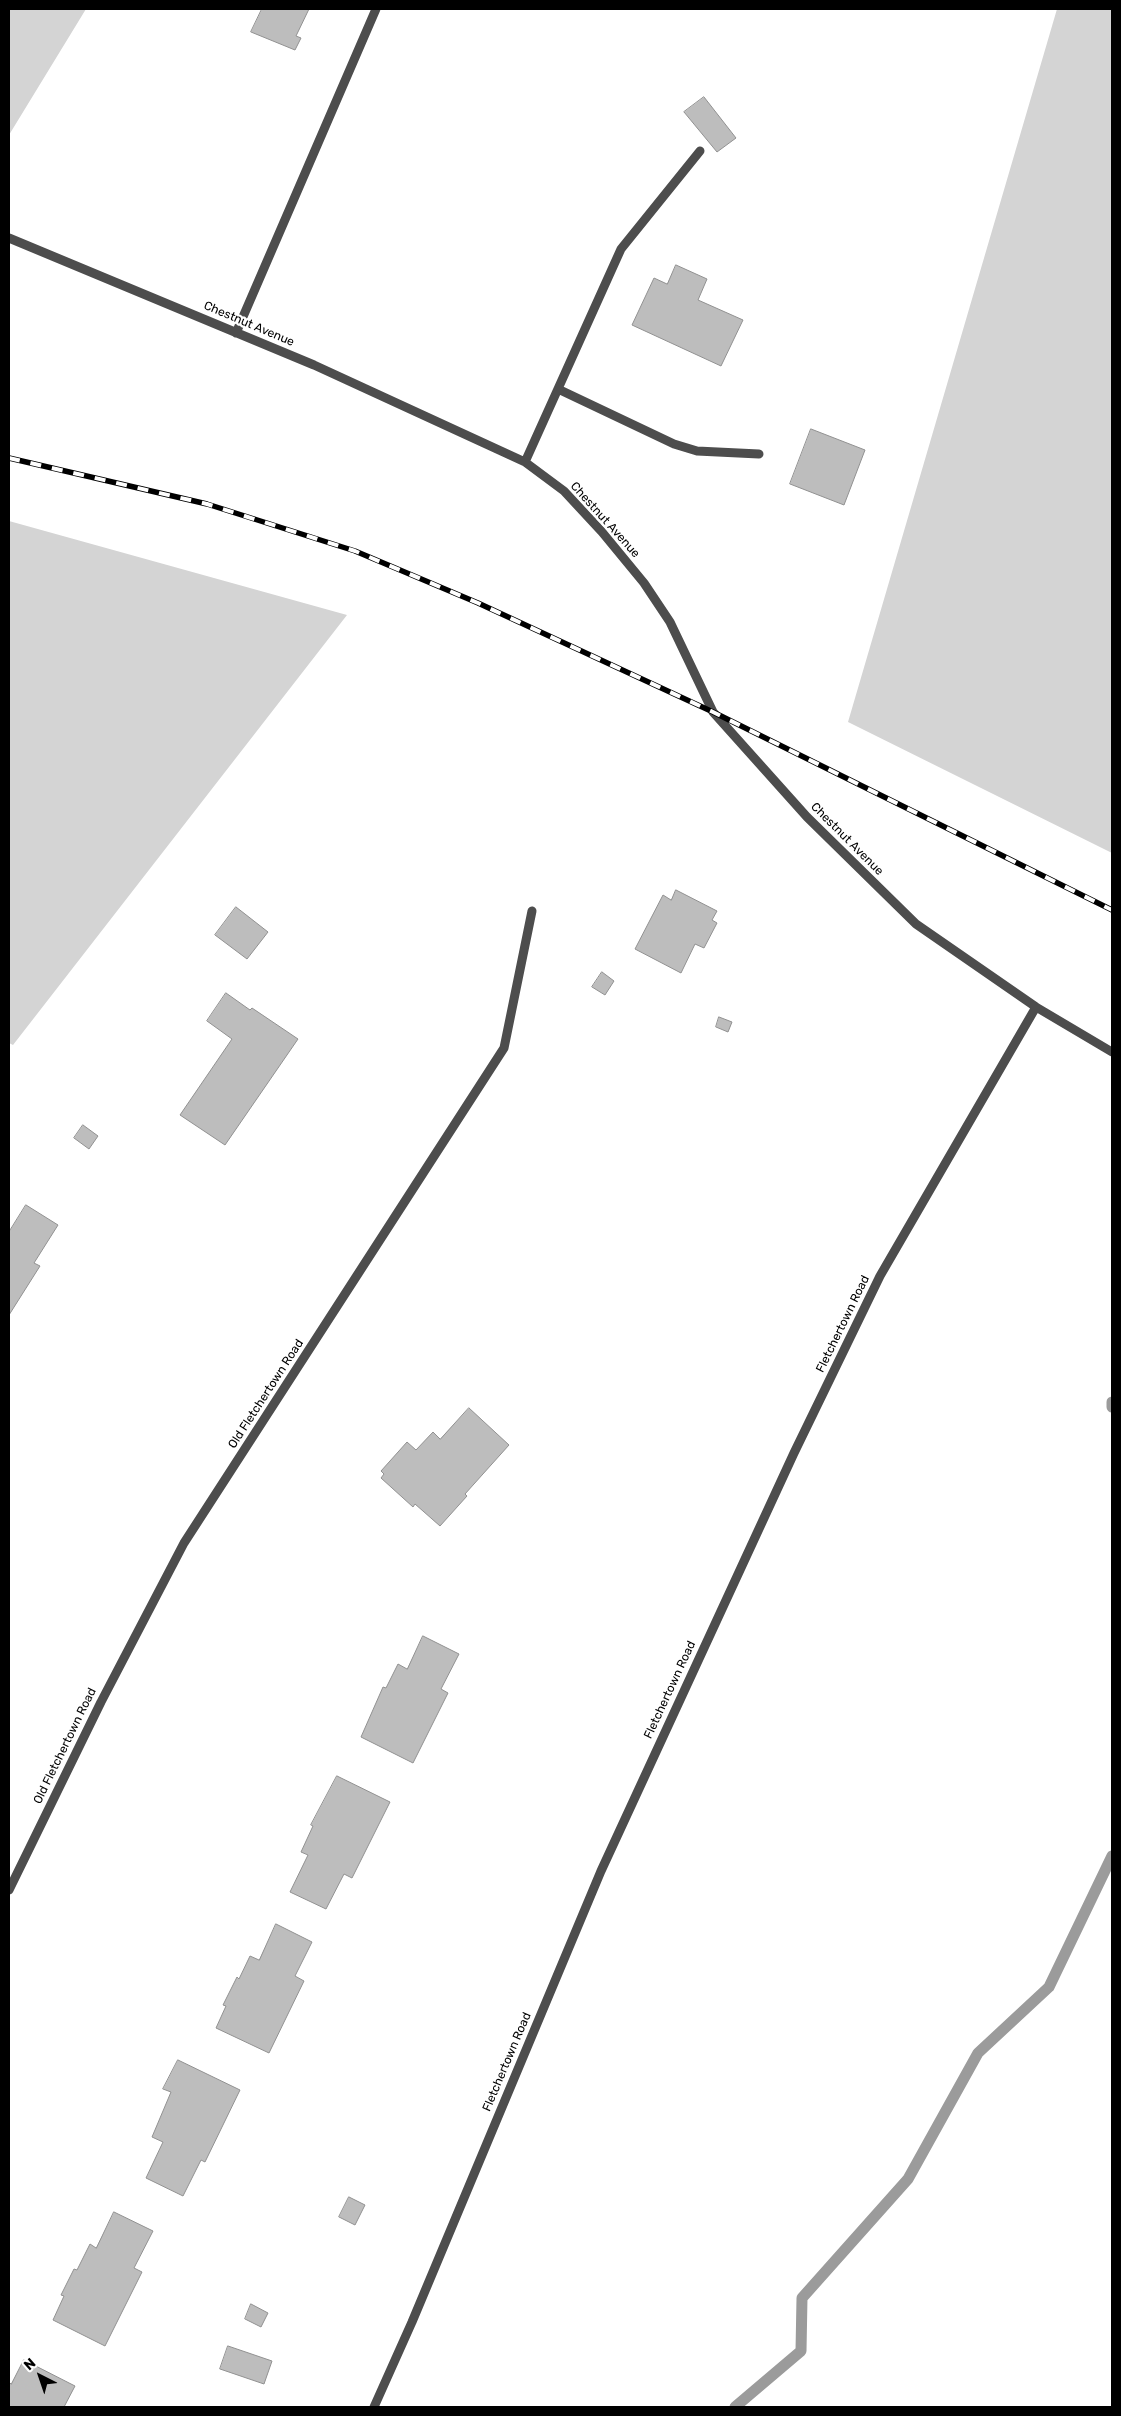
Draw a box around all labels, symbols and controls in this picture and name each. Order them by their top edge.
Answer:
street label: Chestnut Avenue [202,298,296,350]
street label: Chestnut Avenue [567,479,643,561]
street label: Chestnut Avenue [808,800,886,878]
street label: Fletchertown Road [813,1273,873,1375]
street label: Old Fletchertown Road [225,1337,307,1451]
street label: Fletchertown Road [641,1639,699,1741]
street label: Old Fletchertown Road [31,1686,99,1806]
street label: Fletchertown Road [480,2010,534,2114]
north arrow [15,2351,65,2401]
text: N [20,2355,39,2374]

